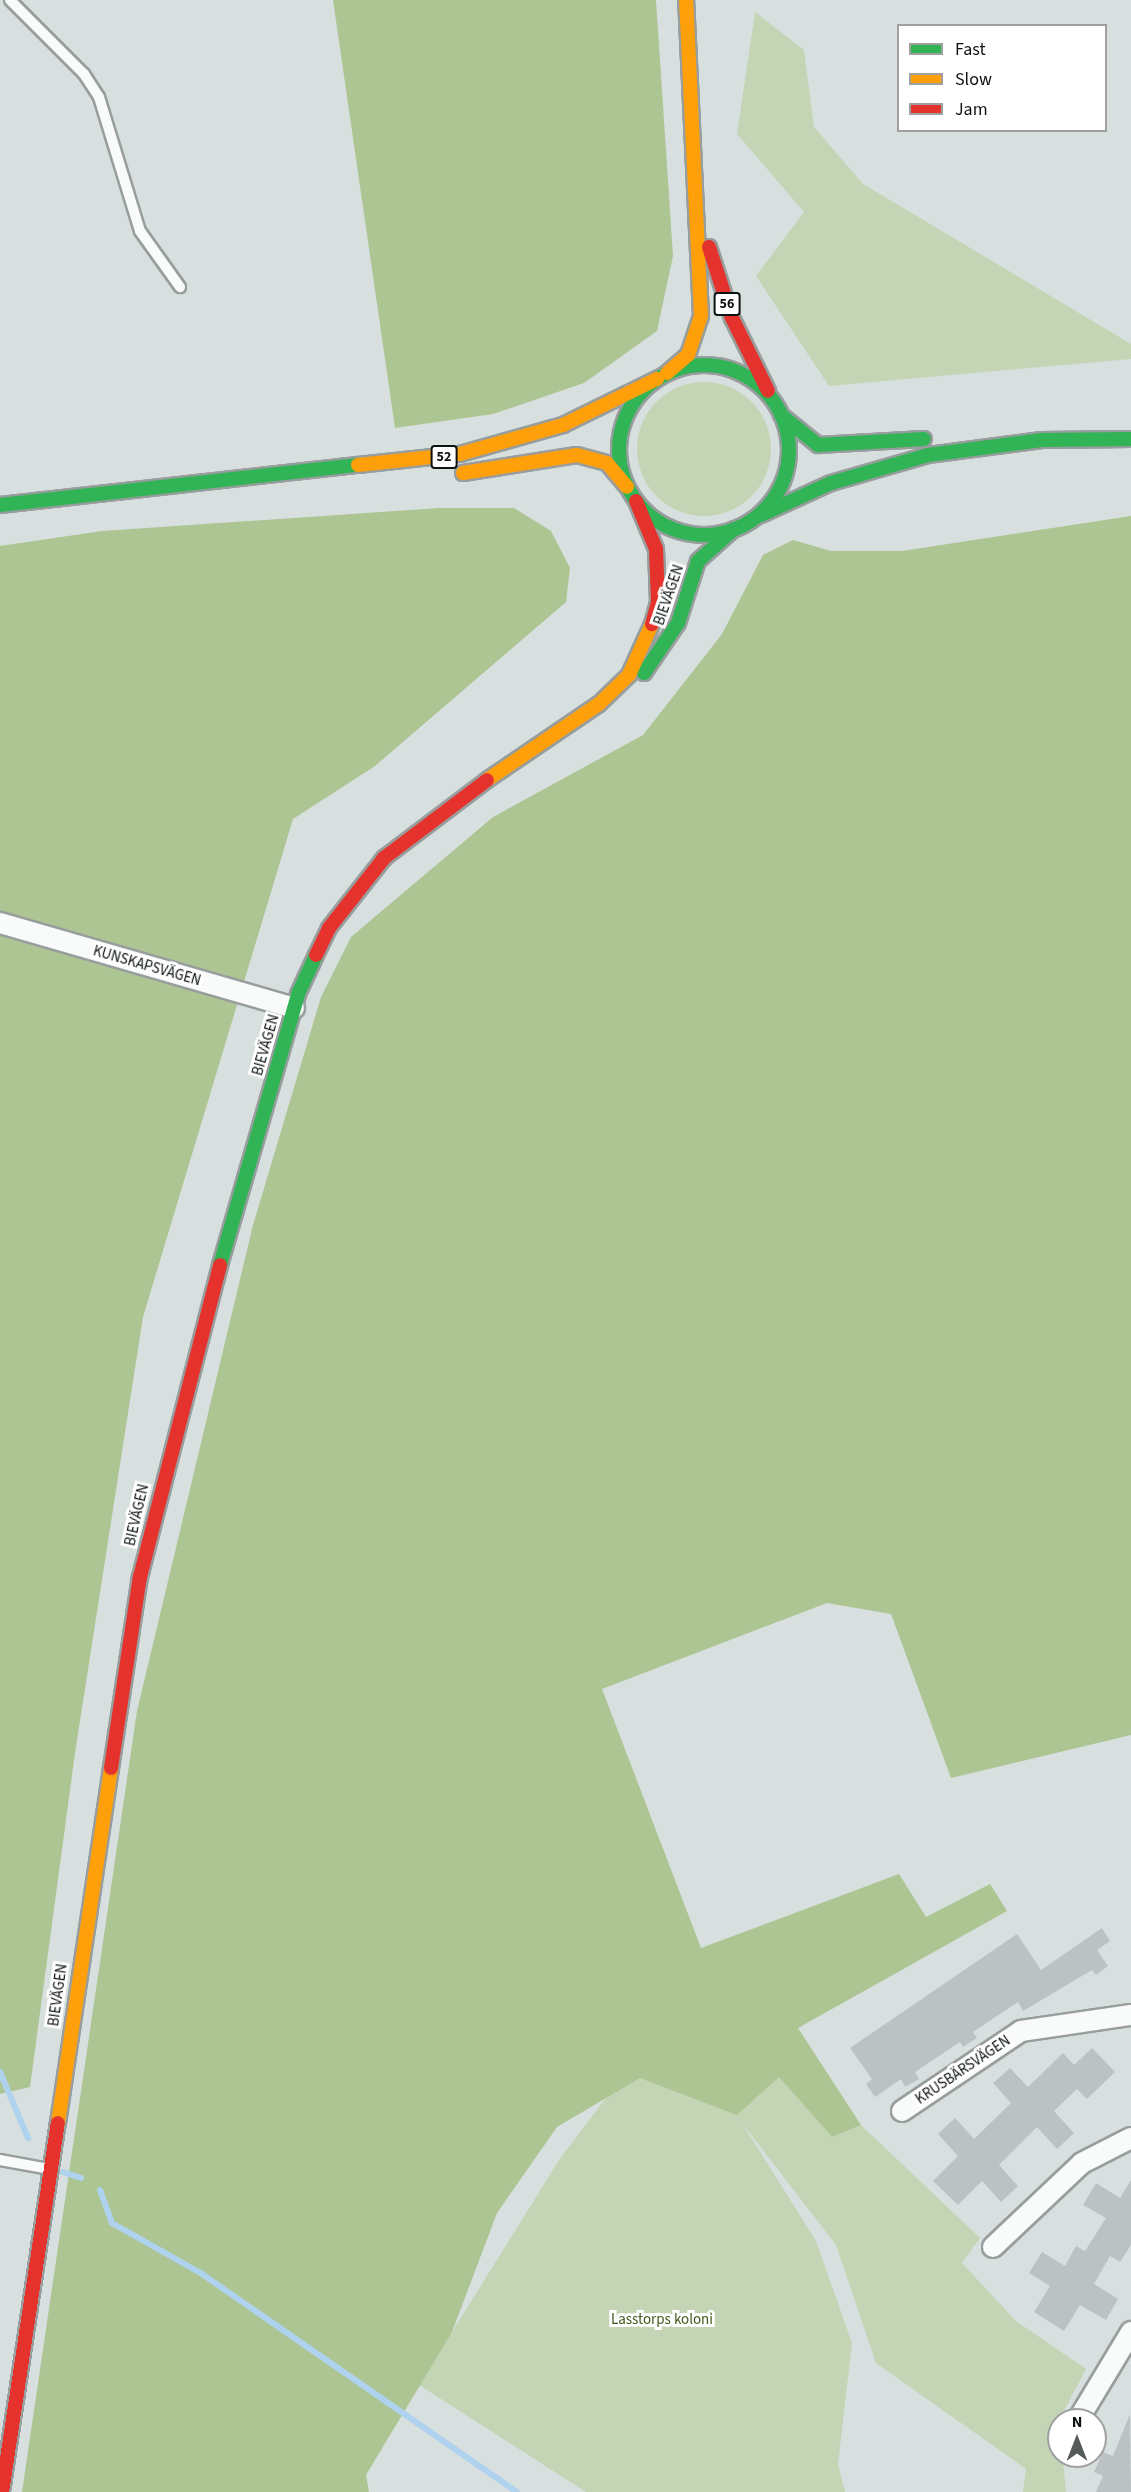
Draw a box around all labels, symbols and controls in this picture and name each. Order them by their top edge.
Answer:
legend [897,24,1107,132]
text: Fast [955,37,986,62]
text: Slow [955,67,992,92]
text: Jam [955,97,988,122]
road number: 56 [714,293,740,315]
road number: 52 [430,446,458,468]
street label: BIEVÄGEN [650,562,688,628]
street label: KUNSKAPSVÄGEN [91,942,203,990]
street label: BIEVÄGEN [249,1012,283,1078]
street label: BIEVÄGEN [121,1482,153,1548]
street label: BIEVÄGEN [45,1963,71,2027]
street label: KRUSBÄRSVÄGEN [912,2032,1014,2108]
park label: Lasstorps koloni [611,2311,713,2329]
north arrow [1047,2408,1107,2468]
text: N [1072,2411,1082,2433]

